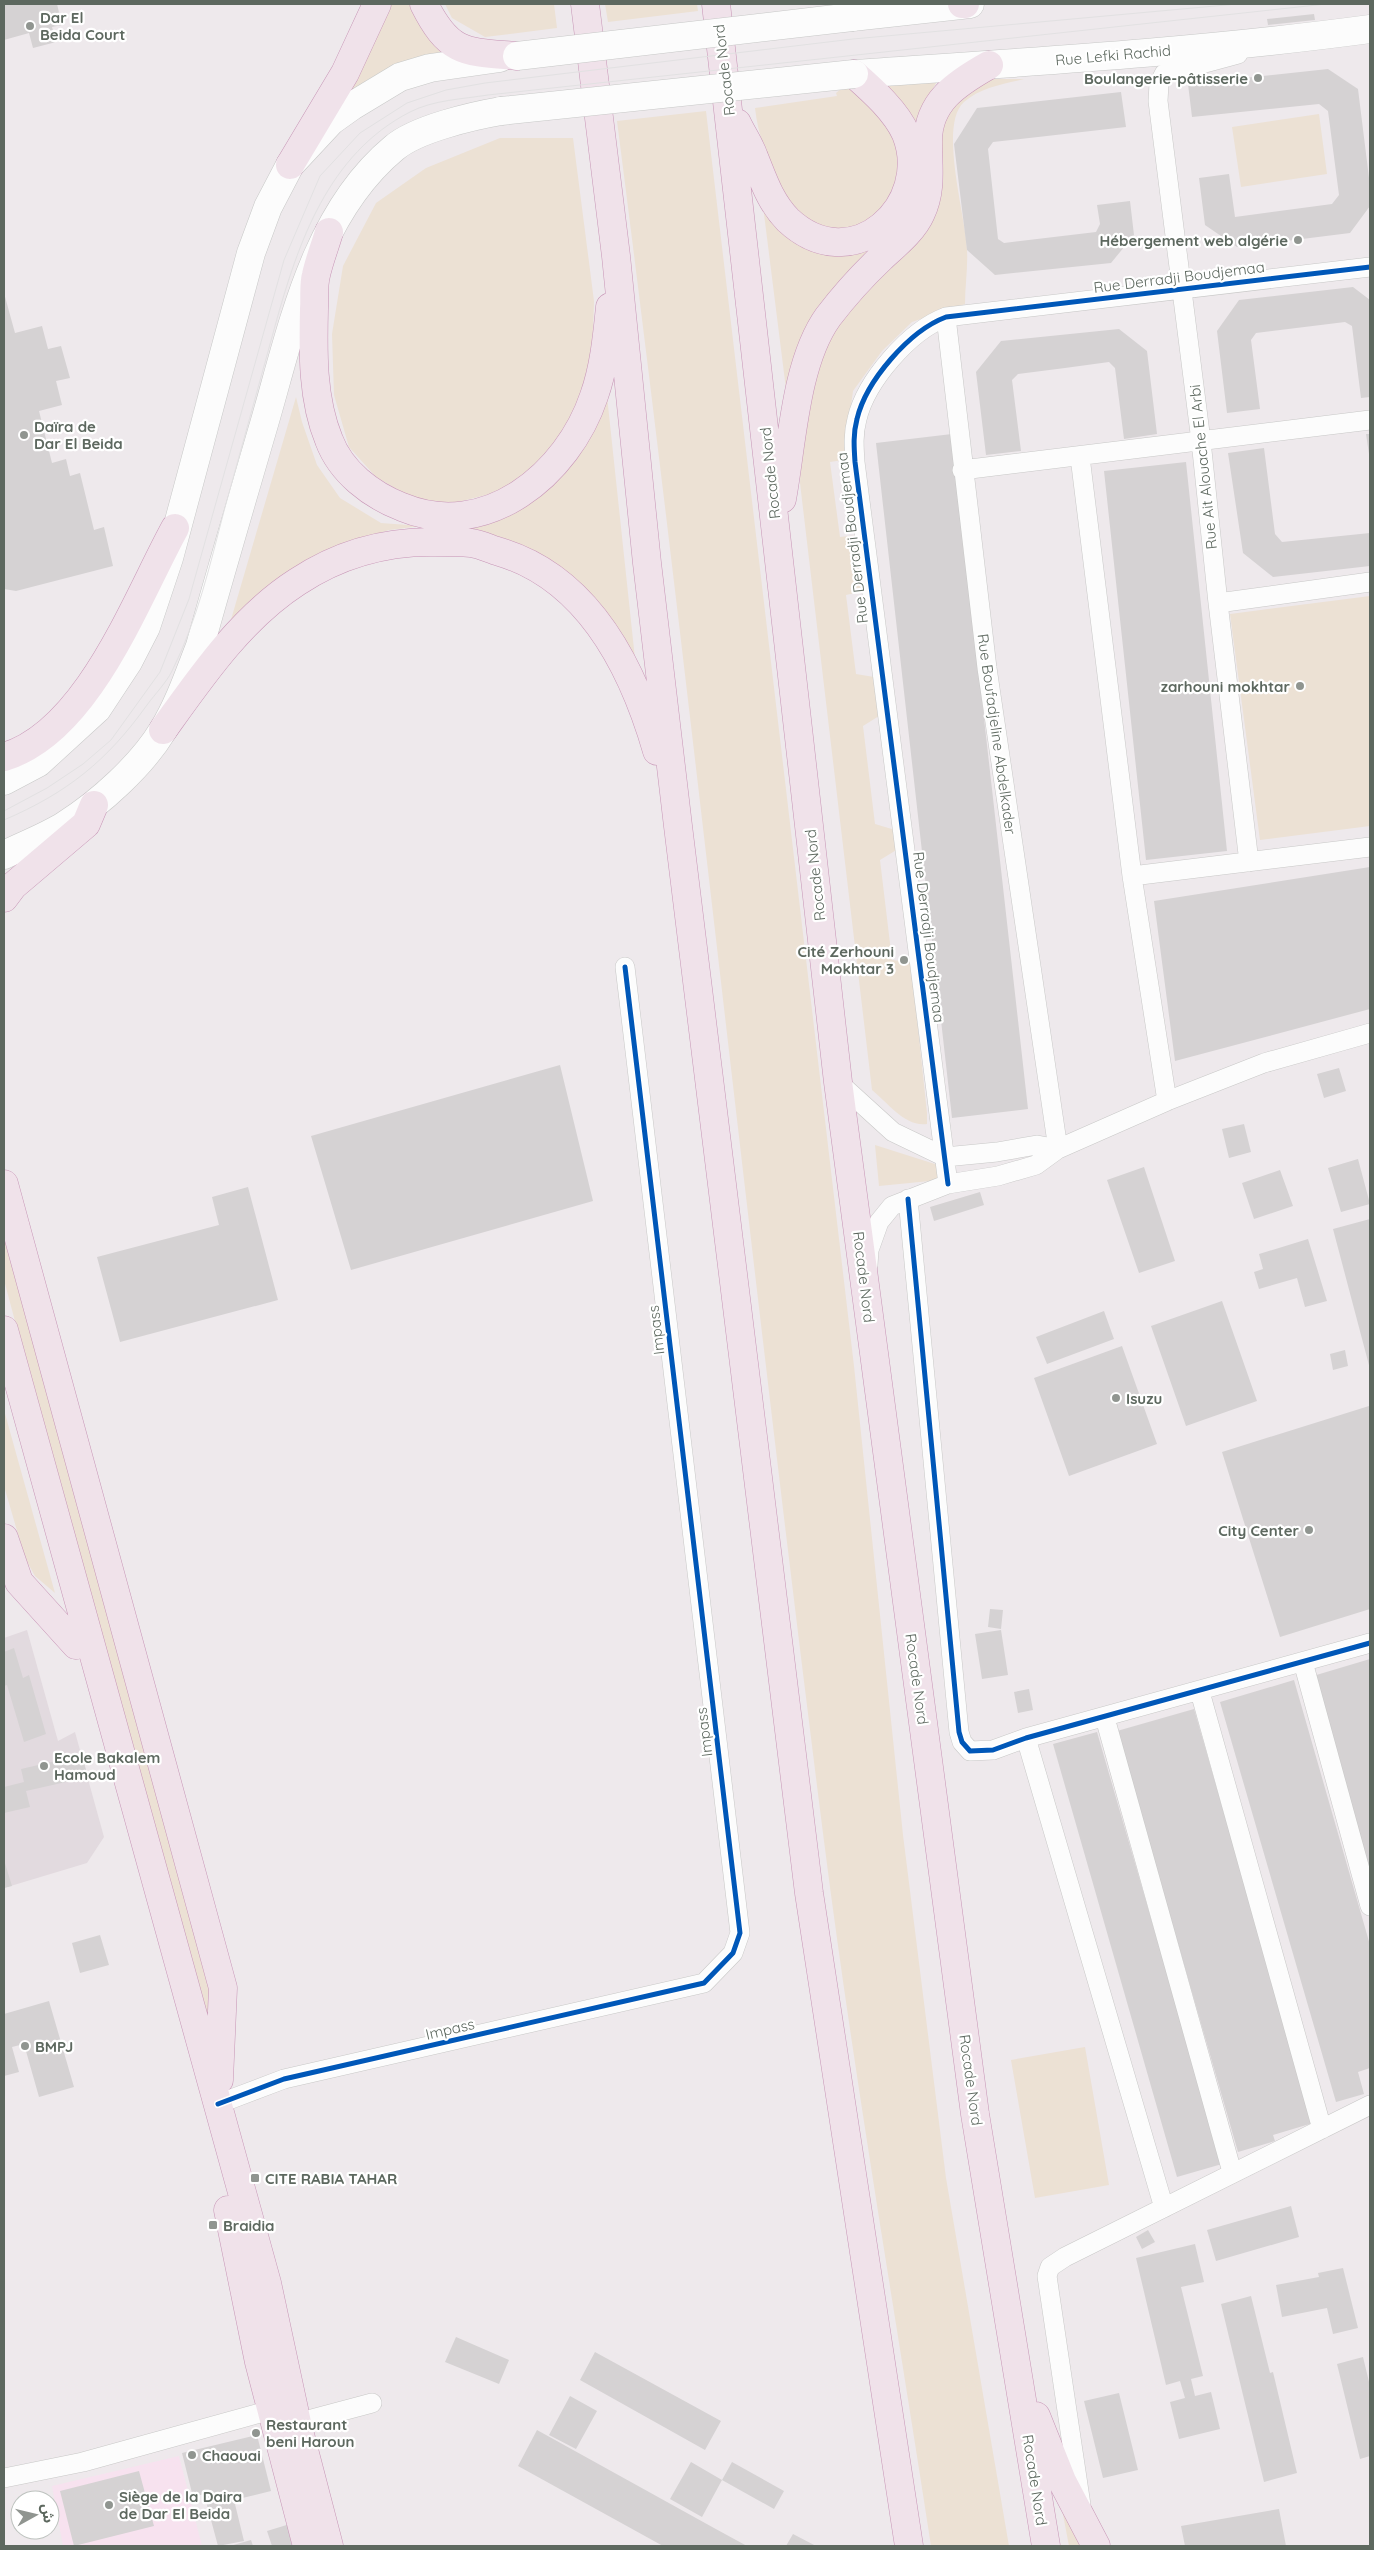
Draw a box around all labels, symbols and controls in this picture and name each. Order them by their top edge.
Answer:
place label: Dar El Beida Court [40,8,125,44]
marker: Dar El Beida Court [24,20,36,32]
street label: Rocade Nord [709,23,739,117]
street label: Rue Lefki Rachid [1054,40,1172,70]
place label: Boulangerie-pâtisserie [1084,69,1248,88]
marker: Boulangerie-pâtisserie [1252,72,1264,84]
place label: Hébergement web algérie [1099,231,1288,250]
marker: Hébergement web algérie [1292,234,1304,246]
street label: Rue Derradji Boudjemaa [1092,257,1266,297]
street label: Rue Ait Alouache El Arbi [1185,384,1221,550]
place label: Daïra de Dar El Beida [34,417,123,453]
street label: Rocade Nord [756,426,784,520]
marker: Daïra de Dar El Beida [18,429,30,441]
street label: Rue Derradji Boudjemaa [832,451,872,625]
street label: Rue Boufadjeline Abdelkader [973,632,1021,836]
place label: zarhouni mokhtar [1161,677,1290,696]
marker: zarhouni mokhtar [1294,680,1306,692]
street label: Rocade Nord [801,828,829,922]
street label: Rue Derradji Boudjemaa [909,850,949,1024]
place label: Cité Zerhouni Mokhtar 3 [798,942,894,978]
marker: Cité Zerhouni Mokhtar 3 [898,954,910,966]
street label: Rocade Nord [849,1230,879,1324]
street label: Impass [644,1304,668,1356]
place label: Isuzu [1126,1389,1162,1408]
marker: Isuzu [1110,1392,1122,1404]
place label: City Center [1218,1521,1299,1540]
marker: City Center [1303,1524,1315,1536]
street label: Rocade Nord [901,1632,933,1726]
street label: Impass [692,1706,716,1758]
place label: Ecole Bakalem Hamoud [54,1748,160,1784]
marker: Ecole Bakalem Hamoud [38,1760,50,1772]
street label: Impass [424,2014,476,2044]
street label: Rocade Nord [955,2033,987,2127]
place label: BMPJ [35,2037,73,2056]
marker: BMPJ [19,2040,31,2052]
place label: CITE RABIA TAHAR [265,2169,397,2188]
marker: CITE RABIA TAHAR [249,2172,261,2184]
place label: Braidia [223,2216,275,2235]
marker: Braidia [207,2219,219,2231]
place label: Restaurant beni Haroun [266,2415,354,2451]
marker: Restaurant beni Haroun [250,2427,262,2439]
street label: Rocade Nord [1018,2433,1052,2527]
place label: Chaouai [202,2446,261,2465]
marker: Chaouai [186,2449,198,2461]
place label: Siège de la Daira de Dar El Beida [119,2487,242,2523]
north arrow [10,2490,60,2540]
marker: Siège de la Daira de Dar El Beida [103,2499,115,2511]
text: ش [38,2502,58,2524]

